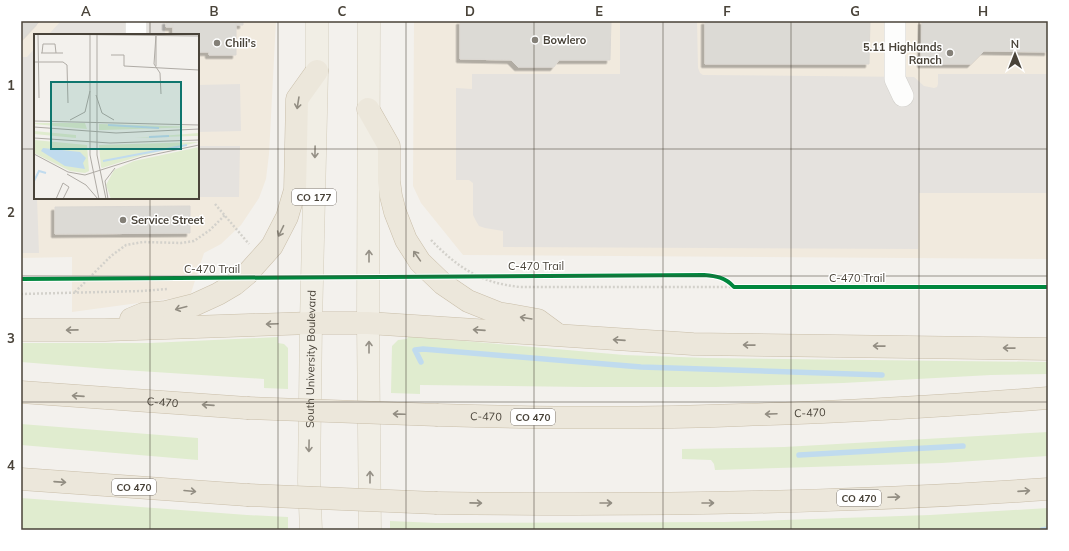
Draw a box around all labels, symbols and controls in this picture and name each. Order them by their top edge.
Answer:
text: A [81,3,91,19]
text: B [210,3,219,19]
text: C [338,3,347,19]
text: D [465,3,475,19]
text: E [595,3,603,19]
text: F [723,3,731,19]
text: G [850,3,860,19]
text: H [978,3,988,19]
place label: Bowlero [543,33,587,47]
inset map [34,34,199,199]
north arrow [995,34,1035,74]
marker: Bowlero [530,35,540,45]
place label: Chili's [225,36,256,50]
text: N [1011,37,1019,51]
marker: Chili's [212,38,222,48]
place label: 5.11 Highlands Ranch [863,40,942,67]
marker: 5.11 Highlands Ranch [945,48,955,58]
text: 1 [7,77,15,93]
one-way arrow [294,97,302,110]
one-way arrow [311,145,319,158]
road number: CO 177 [292,189,336,205]
text: 2 [7,204,15,220]
place label: Service Street [131,213,204,227]
marker: Service Street [118,215,128,225]
one-way arrow [277,224,284,236]
one-way arrow [365,250,373,263]
one-way arrow [412,250,420,262]
street label: C-470 Trail [508,259,564,273]
street label: C-470 Trail [184,262,240,276]
street label: C-470 Trail [829,271,885,285]
street label: South University Boulevard [303,290,319,428]
one-way arrow [175,305,188,312]
one-way arrow [520,314,533,322]
one-way arrow [266,321,279,328]
one-way arrow [66,327,79,334]
one-way arrow [473,327,486,334]
text: 3 [7,330,15,346]
one-way arrow [613,336,626,344]
one-way arrow [365,341,373,354]
one-way arrow [743,341,756,349]
one-way arrow [873,342,886,350]
one-way arrow [1003,344,1016,352]
one-way arrow [72,393,85,400]
street label: C-470 [146,394,179,410]
one-way arrow [202,402,215,409]
street label: C-470 [794,405,826,420]
street label: C-470 [470,409,502,424]
road number: CO 470 [511,409,555,425]
one-way arrow [393,410,406,417]
one-way arrow [765,410,778,418]
one-way arrow [305,439,313,452]
text: 4 [7,457,15,473]
one-way arrow [366,471,374,484]
one-way arrow [53,478,66,485]
road number: CO 470 [112,479,156,495]
one-way arrow [1017,487,1030,494]
one-way arrow [183,488,196,495]
road number: CO 470 [837,490,881,506]
one-way arrow [887,493,900,501]
one-way arrow [469,499,482,507]
one-way arrow [599,499,612,507]
one-way arrow [701,499,714,507]

